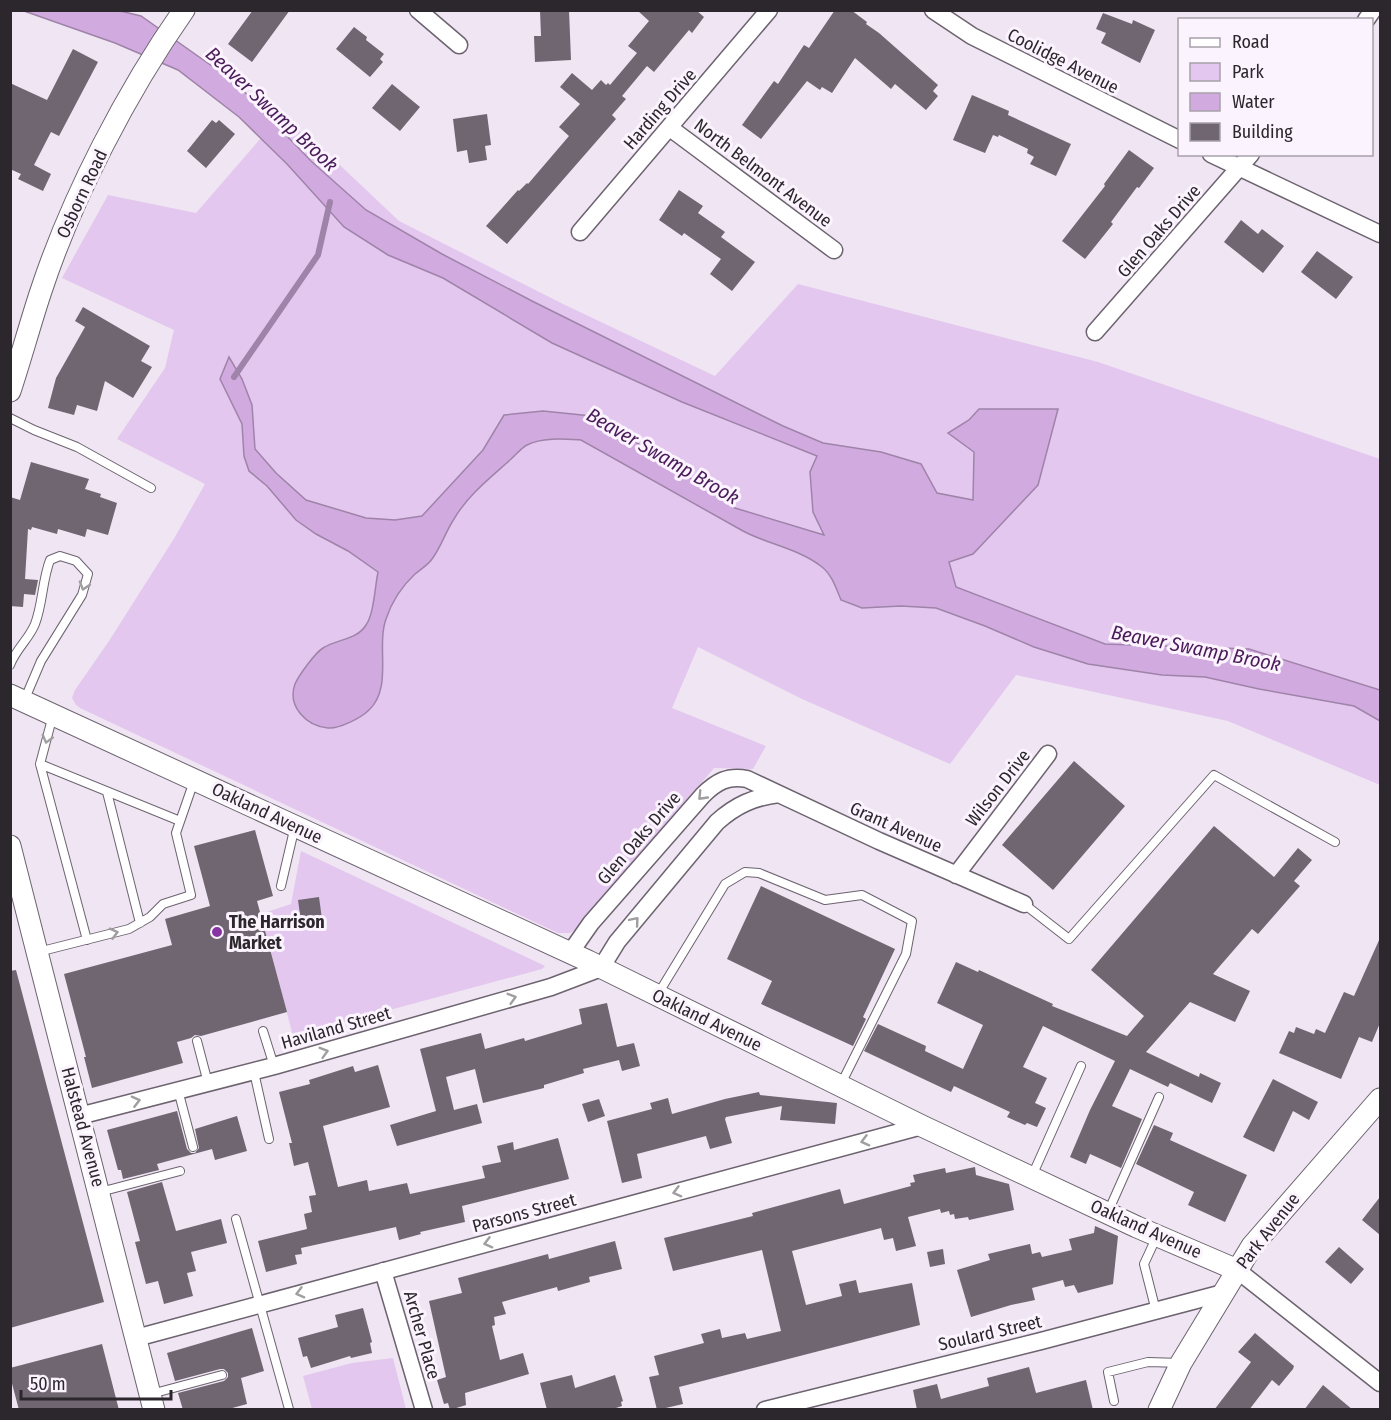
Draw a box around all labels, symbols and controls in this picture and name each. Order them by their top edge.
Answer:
legend [1178,18,1373,156]
street label: Coolidge Avenue [1004,23,1122,99]
text: Road [1232,31,1269,53]
water label: Beaver Swamp Brook [201,42,343,177]
text: Park [1232,61,1265,83]
street label: Harding Drive [619,64,701,154]
text: Water [1232,91,1275,113]
street label: North Belmont Avenue [690,114,836,232]
text: Building [1232,121,1293,143]
street label: Osborn Road [52,146,112,242]
street label: Glen Oaks Drive [1113,180,1205,282]
water label: Beaver Swamp Brook [582,403,744,509]
one-way arrow [79,580,91,591]
water label: Beaver Swamp Brook [1109,620,1283,676]
one-way arrow [41,734,54,744]
street label: Wilson Drive [961,745,1035,831]
street label: Oakland Avenue [208,778,326,848]
street label: Glen Oaks Drive [593,787,685,889]
one-way arrow [698,789,709,800]
street label: Grant Avenue [847,797,946,857]
place label: The Harrison Market [229,911,325,954]
one-way arrow [628,916,639,927]
marker: The Harrison Market [210,925,224,939]
one-way arrow [109,927,119,940]
street label: Oakland Avenue [649,984,766,1056]
one-way arrow [506,993,517,1005]
street label: Haviland Street [279,1002,393,1054]
one-way arrow [319,1046,329,1059]
street label: Halstead Avenue [56,1065,110,1189]
one-way arrow [130,1096,141,1108]
one-way arrow [860,1134,870,1147]
one-way arrow [672,1185,683,1197]
street label: Parsons Street [470,1189,578,1237]
street label: Park Avenue [1232,1189,1305,1273]
street label: Oakland Avenue [1087,1195,1205,1263]
one-way arrow [484,1236,494,1248]
one-way arrow [295,1286,305,1299]
street label: Archer Place [399,1288,445,1382]
street label: Soulard Street [936,1310,1044,1356]
scale bar [21,1363,171,1401]
text: 50 m [30,1373,66,1395]

